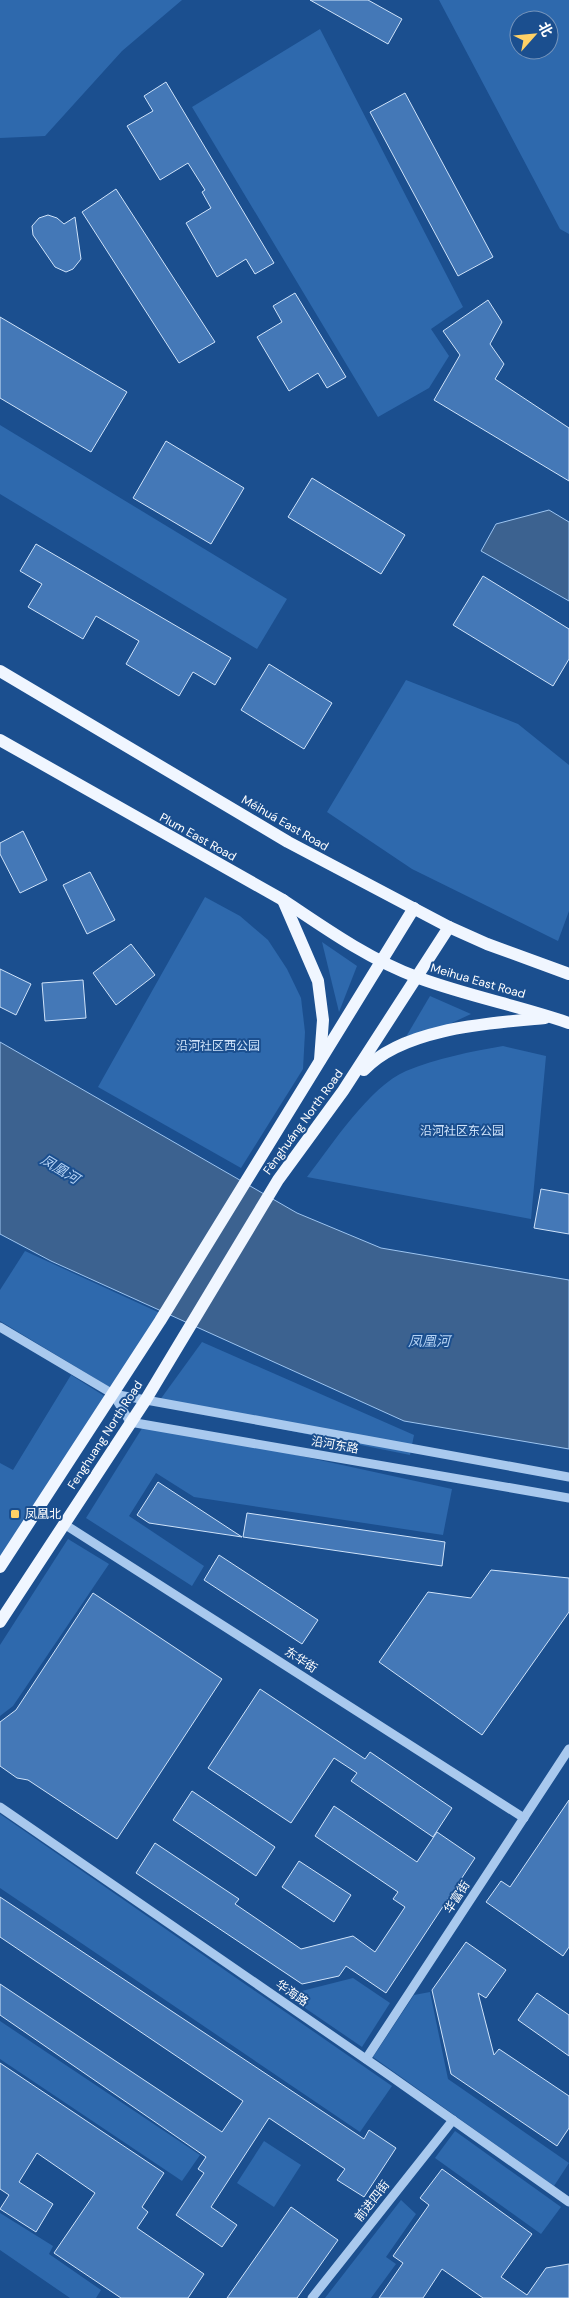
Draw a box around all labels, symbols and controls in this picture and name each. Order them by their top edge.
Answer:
north arrow [509,10,559,60]
text: 北 [534,19,557,39]
street label: Méihuá East Road [238,792,332,854]
street label: Plum East Road [157,809,239,865]
street label: Meihua East Road [429,960,527,1002]
park label: 沿河社区西公园 [176,1038,260,1054]
street label: Fènghuáng North Road [259,1066,347,1178]
park label: 沿河社区东公园 [420,1123,504,1139]
water label: 凤凰河 [37,1150,85,1189]
water label: 凤凰河 [408,1332,453,1350]
street label: Fenghuang North Road [64,1378,146,1492]
street label: 沿河东路 [310,1433,360,1457]
place label: 凤凰北 [25,1506,61,1522]
marker: 凤凰北 [9,1508,21,1520]
street label: 东华街 [282,1643,320,1677]
street label: 华富街 [440,1878,474,1916]
street label: 华海路 [273,1976,311,2010]
street label: 前进四街 [351,2177,393,2225]

